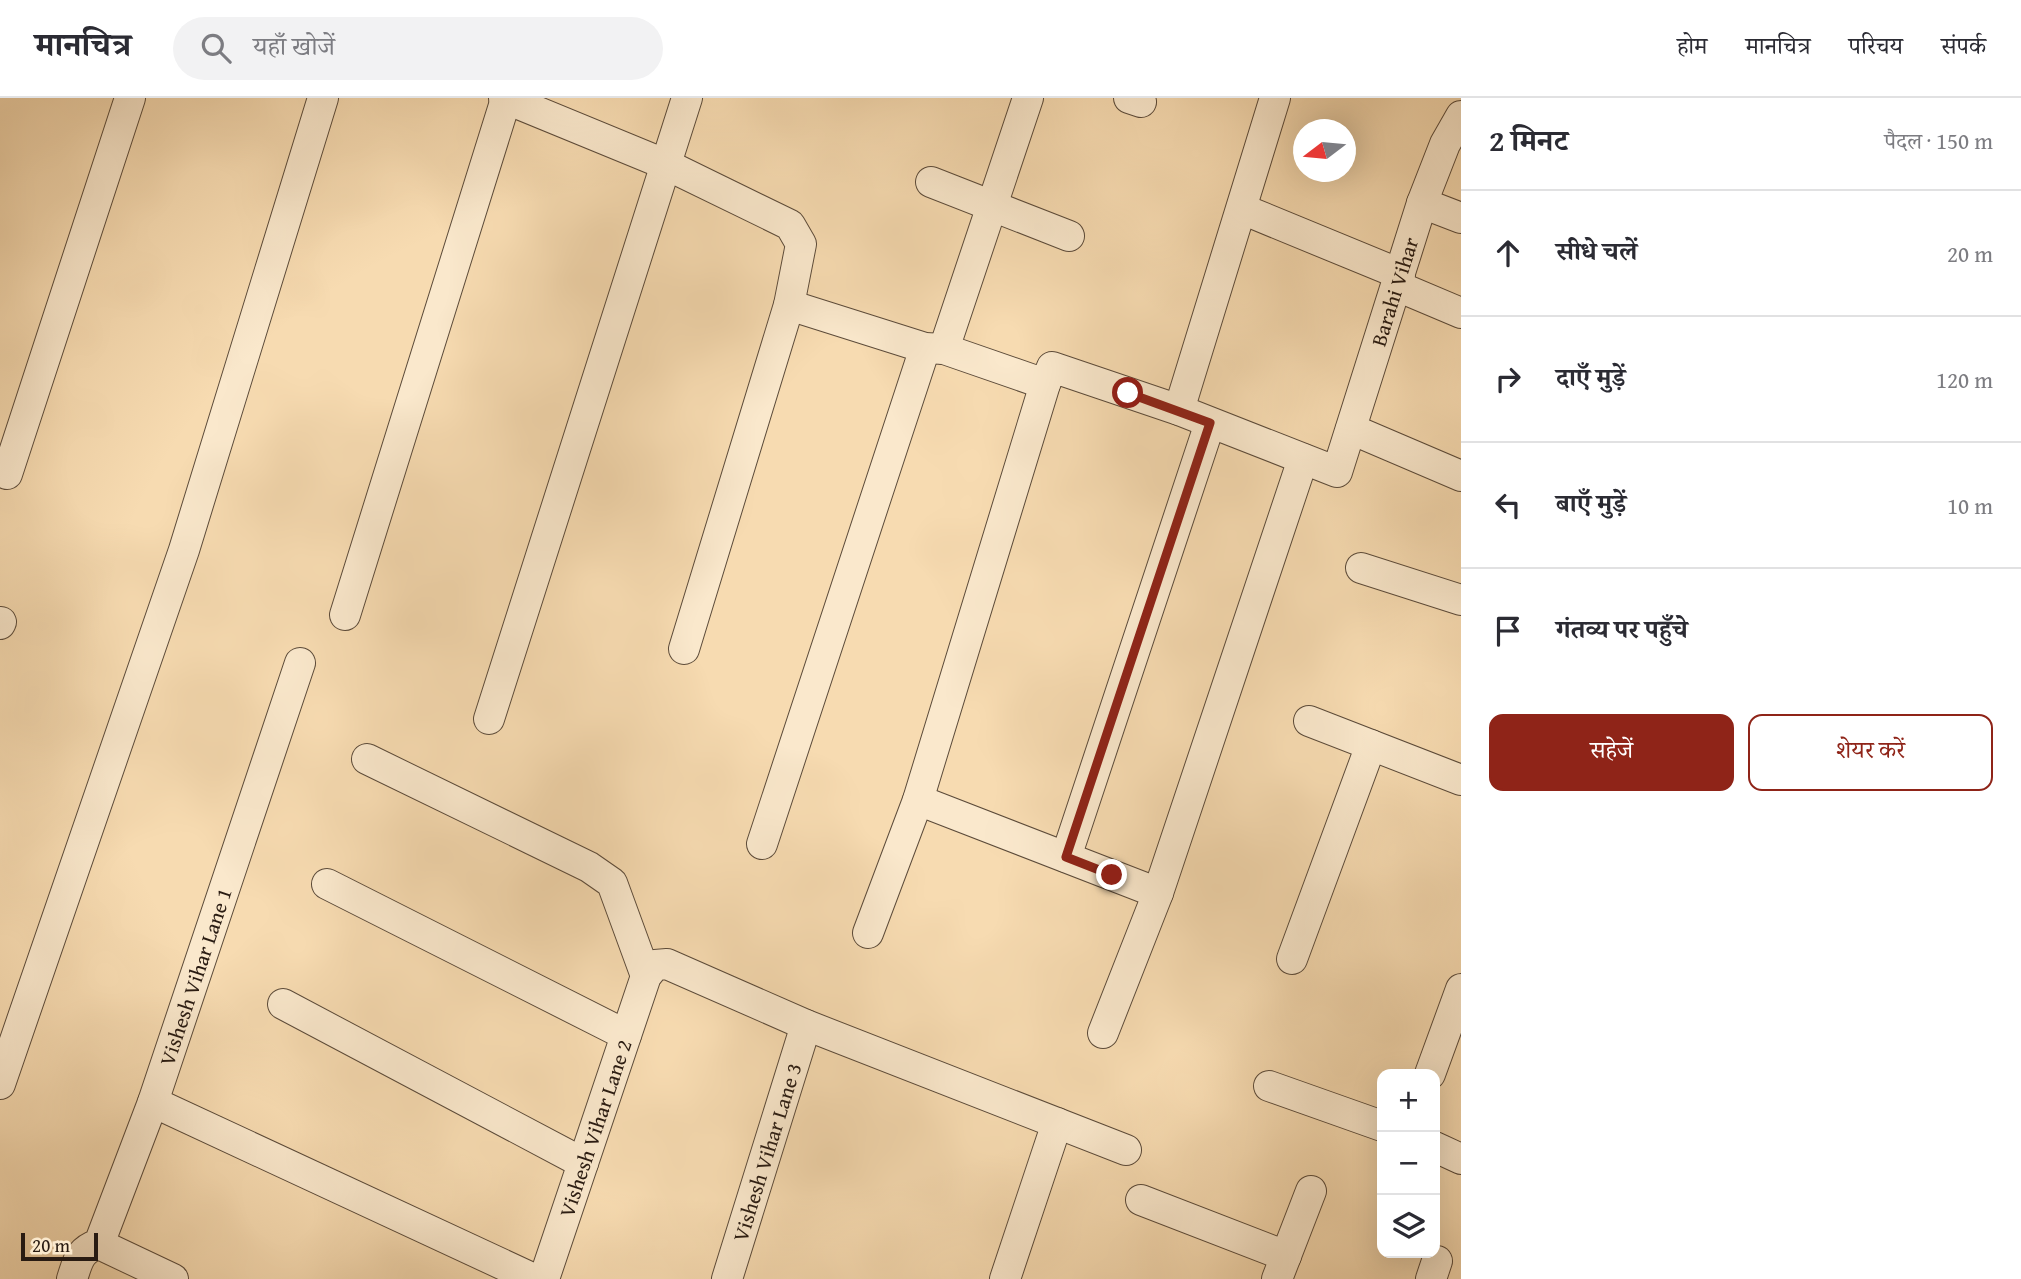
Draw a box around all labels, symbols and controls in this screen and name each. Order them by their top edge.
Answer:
search box [173,17,663,80]
text: मानचित्र [35,20,131,68]
text: यहाँ खोजें [253,26,335,65]
text: होम [1677,28,1707,63]
text: मानचित्र [1745,28,1811,63]
text: परिचय [1849,28,1903,63]
text: संपर्क [1941,28,1986,63]
icon: search [197,29,235,67]
text: 2 मिनट [1489,118,1568,162]
north arrow [1293,119,1356,182]
text: पैदल · 150 m [1884,124,1993,157]
text: सीधे चलें [1556,231,1637,270]
street label: Barahi Vihar [1362,233,1426,350]
icon: ahead [1489,234,1527,272]
text: 20 m [1947,237,1993,270]
text: दाएँ मुड़ें [1556,357,1625,396]
icon: right [1489,360,1527,398]
text: 120 m [1936,363,1993,396]
route start [1112,377,1143,408]
text: बाएँ मुड़ें [1556,483,1626,522]
icon: left [1489,486,1527,524]
text: 10 m [1947,489,1993,522]
text: गंतव्य पर पहुँचे [1556,609,1688,648]
icon: arrive [1489,612,1527,650]
button: सहेजें [1489,714,1734,791]
button: शेयर करें [1748,714,1993,791]
route end [1096,859,1127,890]
street label: Vishesh Vihar Lane 1 [151,884,239,1070]
street label: Vishesh Vihar Lane 2 [550,1035,639,1221]
street label: Vishesh Vihar Lane 3 [724,1059,809,1245]
map controls [1377,1069,1440,1258]
button: + [1377,1069,1440,1132]
button: − [1377,1132,1440,1195]
button: layers [1377,1195,1440,1258]
scale bar [21,1230,98,1262]
text: 20 m [32,1231,70,1259]

